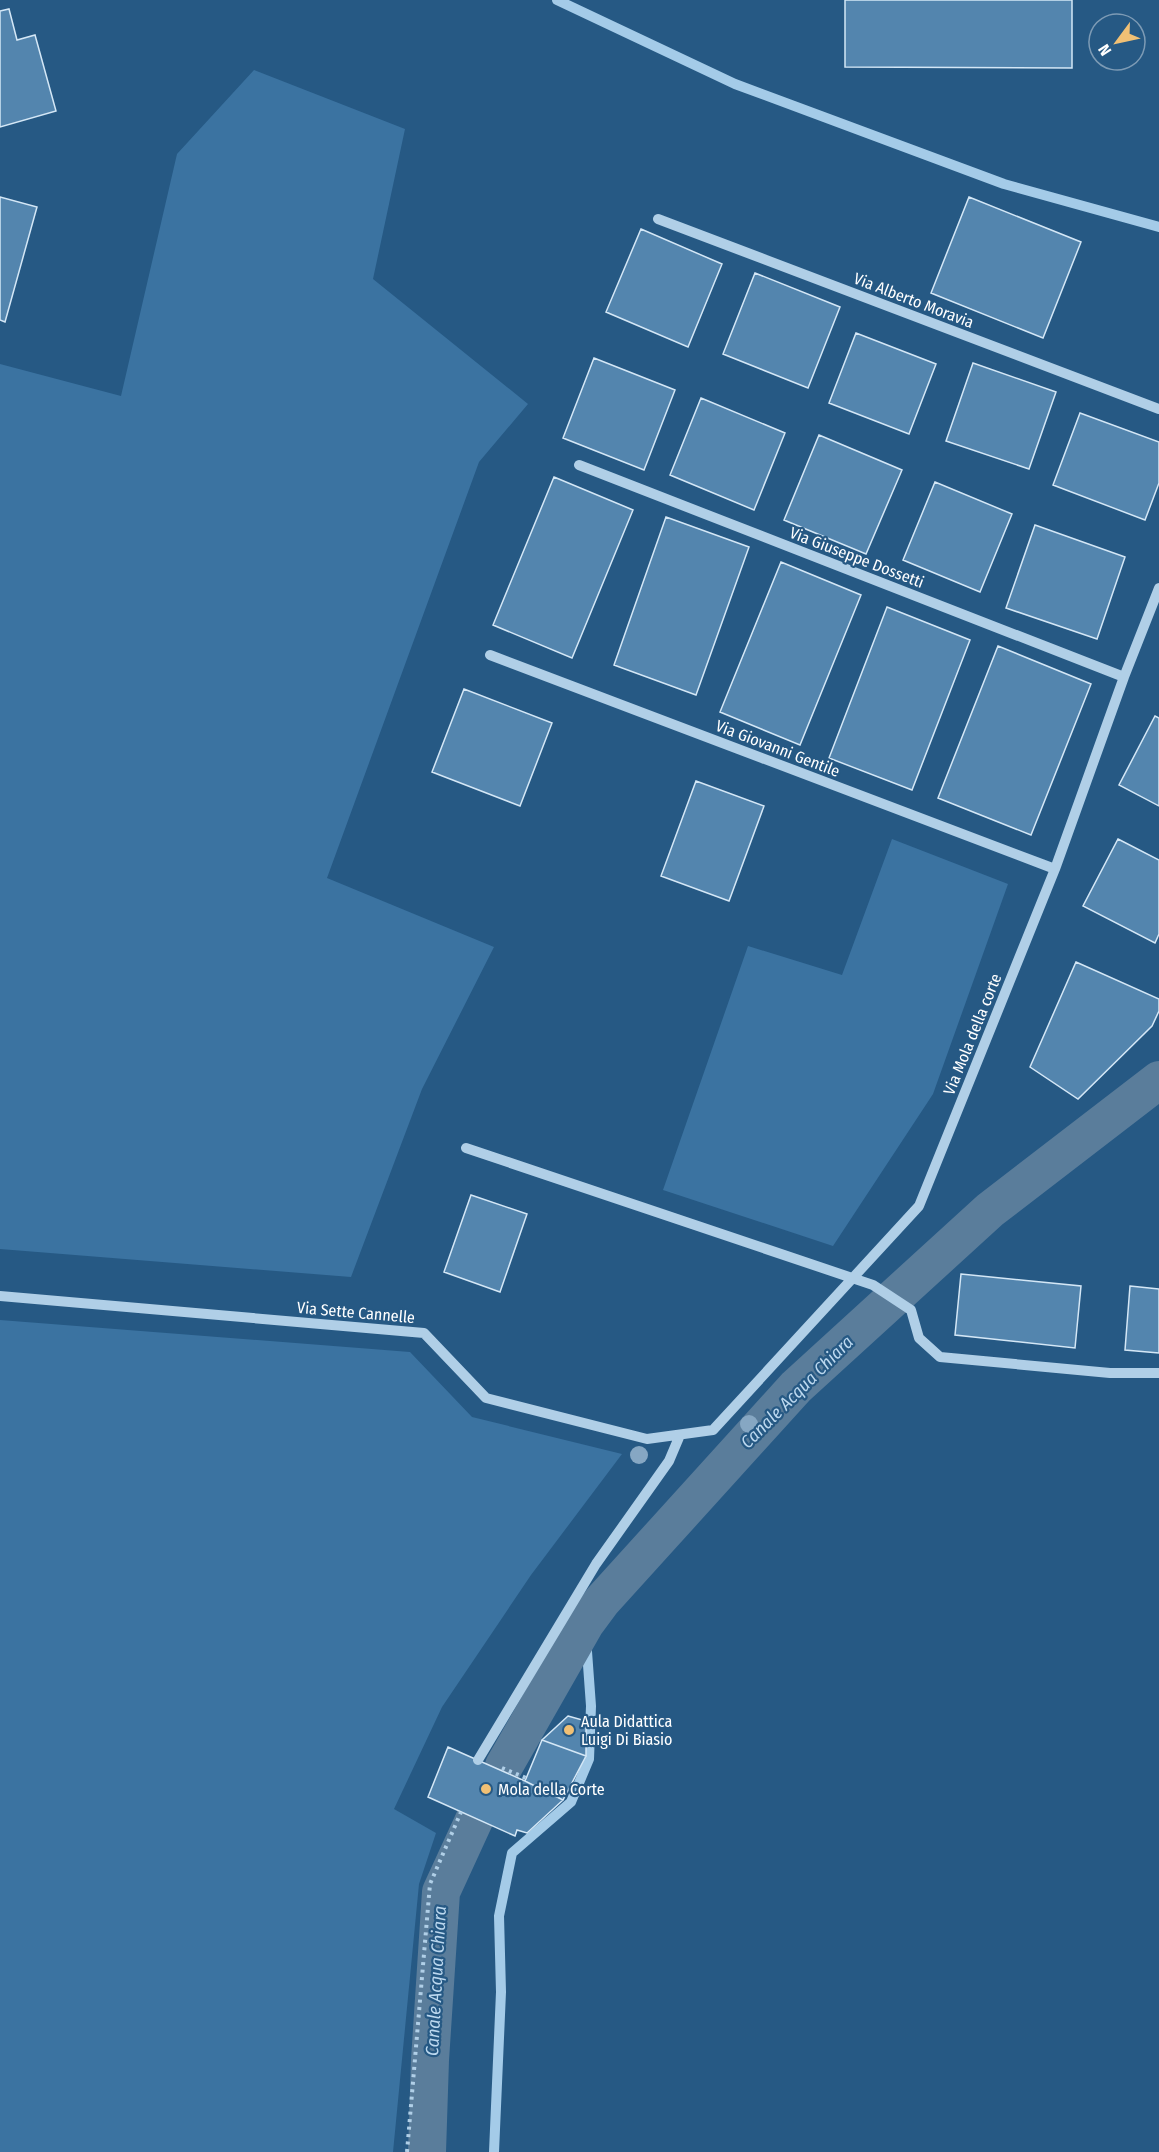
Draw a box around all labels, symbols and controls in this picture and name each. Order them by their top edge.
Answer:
north arrow [1087,12,1147,72]
text: N [1094,41,1115,59]
street label: Via Alberto Moravia [851,269,977,332]
street label: Via Giuseppe Dossetti [787,523,927,592]
street label: Via Giovanni Gentile [713,716,843,781]
street label: Via Mola della corte [939,971,1006,1098]
street label: Via Sette Cannelle [296,1298,416,1327]
water label: Canale Acqua Chiara [736,1331,858,1453]
place label: Aula Didattica Luigi Di Biasio [581,1712,672,1749]
marker: Aula Didattica Luigi Di Biasio [562,1723,576,1737]
place label: Mola della Corte [498,1780,605,1799]
marker: Mola della Corte [479,1782,493,1796]
water label: Canale Acqua Chiara [421,1905,451,2057]

